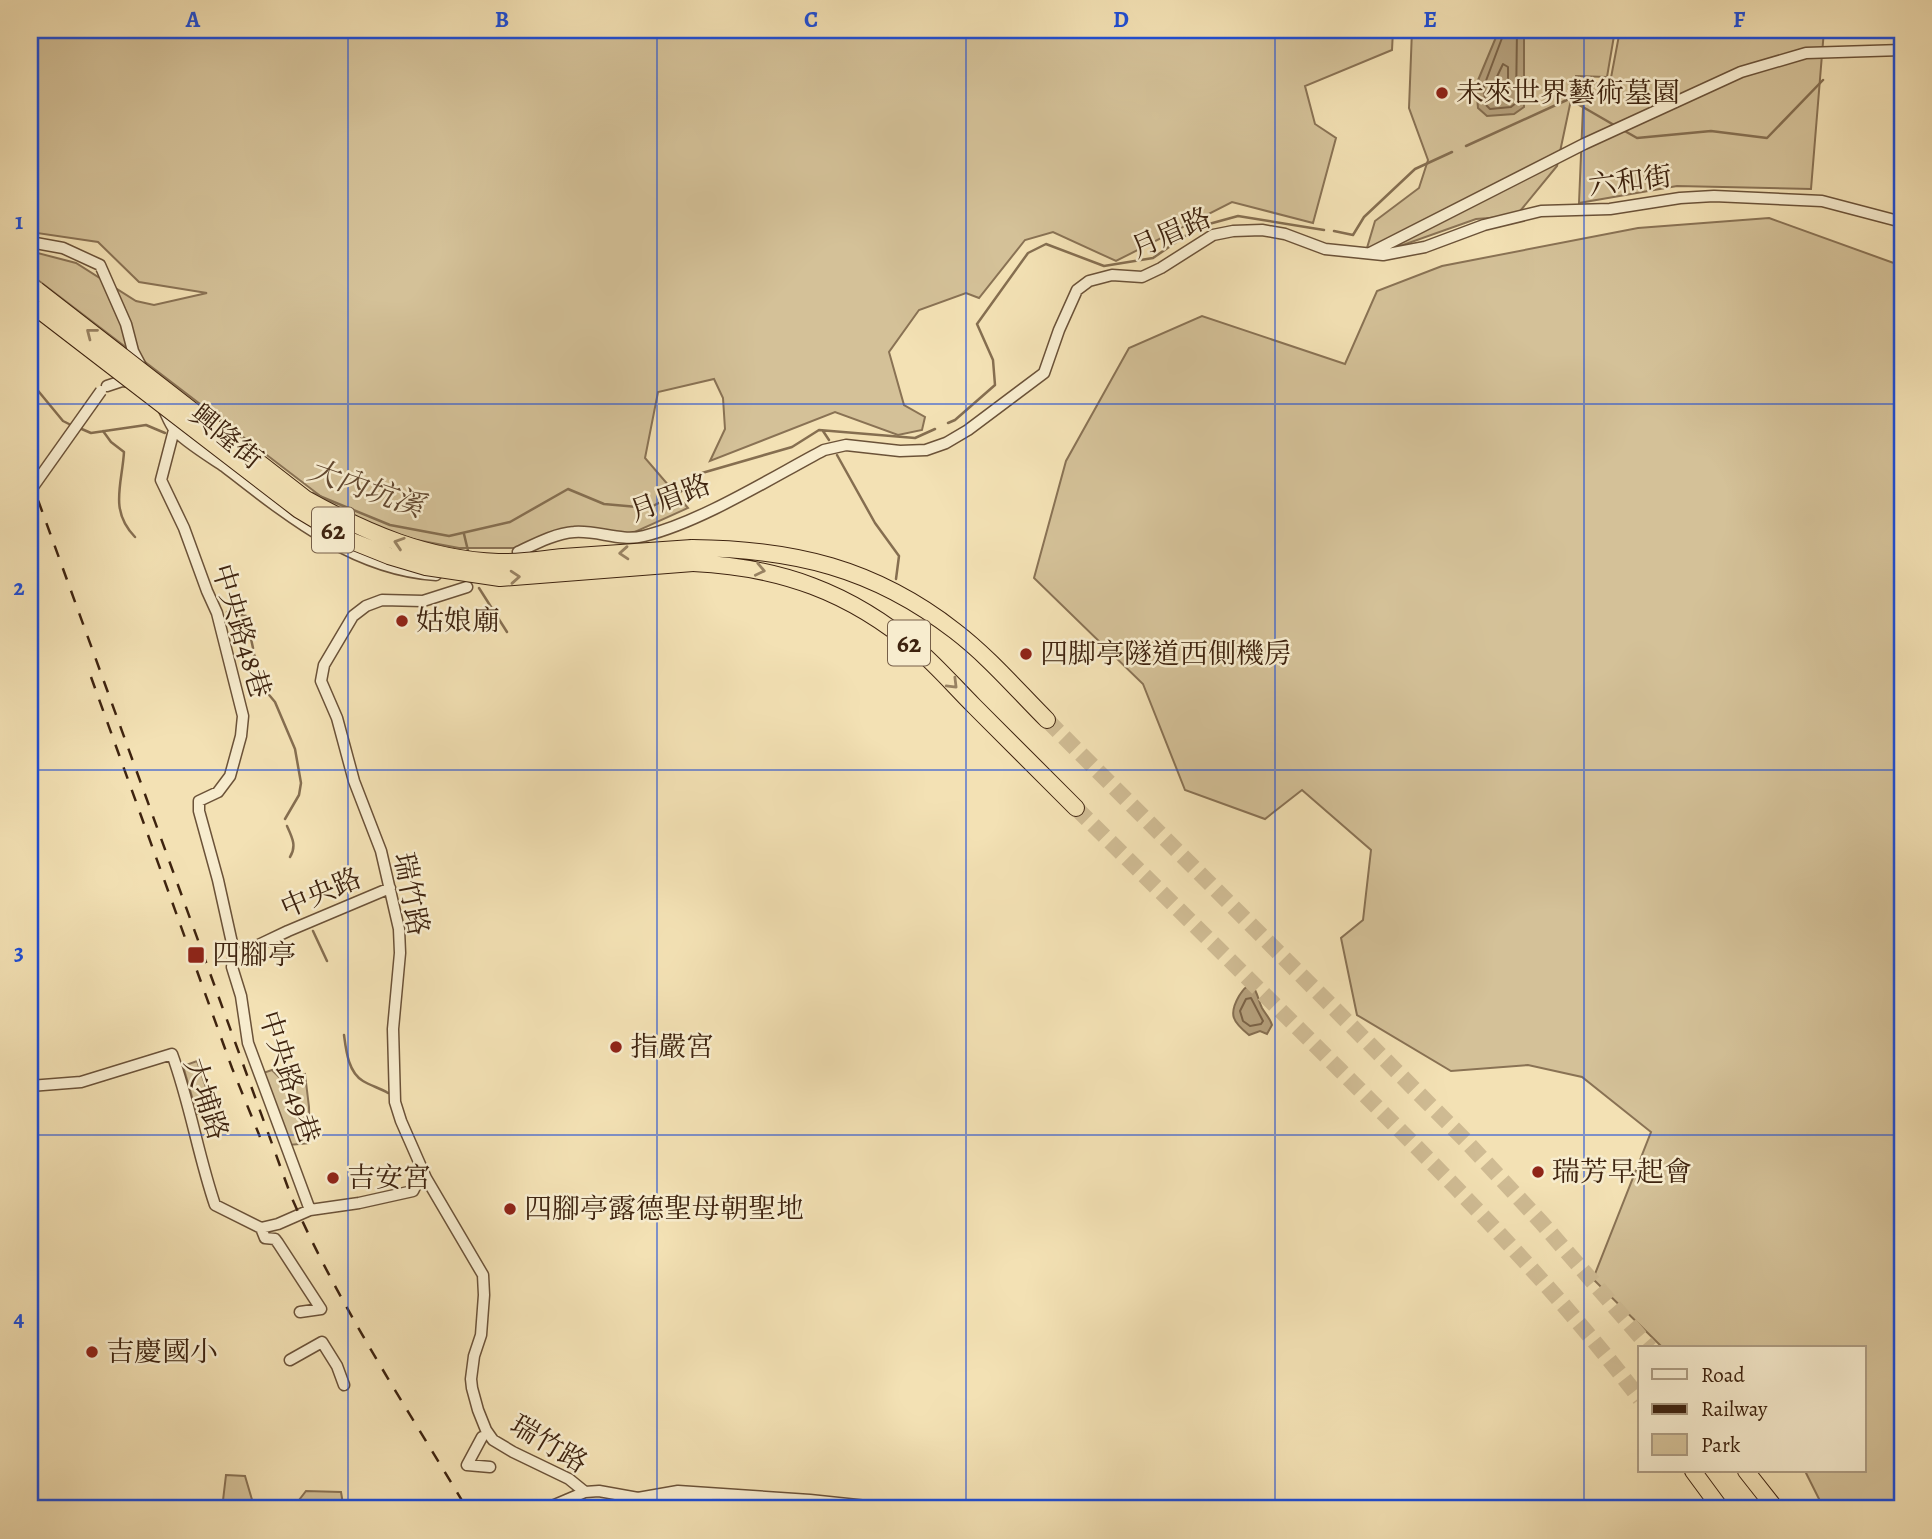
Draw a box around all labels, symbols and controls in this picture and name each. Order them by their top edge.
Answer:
text: A [185,4,201,35]
text: B [495,4,509,35]
text: C [804,4,818,35]
text: D [1113,4,1129,35]
text: E [1423,4,1437,35]
text: F [1733,4,1746,35]
place label: 未來世界藝術墓園 [1456,74,1680,112]
marker: 未來世界藝術墓園 [1434,85,1450,101]
street label: 六和街 [1586,157,1674,205]
street label: 月眉路 [1125,199,1217,267]
text: 1 [15,206,23,237]
one-way arrow [86,328,99,341]
street label: 興隆街 [181,396,271,478]
water label: 大內坑溪 [303,450,432,527]
street label: 月眉路 [624,465,716,531]
road number: 62 [312,508,354,552]
one-way arrow [393,536,405,551]
one-way arrow [618,545,629,560]
street label: 中央路48巷 [203,559,279,703]
one-way arrow [754,562,766,577]
one-way arrow [510,570,521,585]
text: 2 [13,572,25,603]
place label: 姑娘廟 [416,602,500,640]
marker: 姑娘廟 [394,613,410,629]
road number: 62 [888,621,930,666]
place label: 四脚亭隧道西側機房 [1040,635,1292,673]
marker: 四脚亭隧道西側機房 [1018,646,1034,662]
one-way arrow [944,676,957,689]
street label: 瑞竹路 [384,849,438,939]
street label: 中央路 [275,859,367,927]
place label: 四腳亭 [212,936,296,974]
text: 3 [14,937,24,968]
marker: 四腳亭 [186,945,206,965]
street label: 中央路49巷 [250,1006,328,1148]
place label: 指嚴宮 [630,1028,714,1066]
marker: 指嚴宮 [608,1039,624,1055]
street label: 大埔路 [175,1053,237,1145]
place label: 瑞芳早起會 [1552,1153,1692,1191]
place label: 吉安宮 [347,1159,431,1197]
marker: 瑞芳早起會 [1530,1164,1546,1180]
marker: 吉安宮 [325,1170,341,1186]
place label: 四腳亭露德聖母朝聖地 [524,1190,804,1228]
marker: 四腳亭露德聖母朝聖地 [502,1201,518,1217]
text: 4 [14,1303,25,1334]
place label: 吉慶國小 [106,1333,218,1371]
marker: 吉慶國小 [84,1344,100,1360]
legend [1638,1346,1866,1472]
text: Road [1701,1361,1745,1389]
text: Railway [1701,1395,1768,1423]
street label: 瑞竹路 [503,1406,595,1482]
text: Park [1701,1431,1741,1459]

